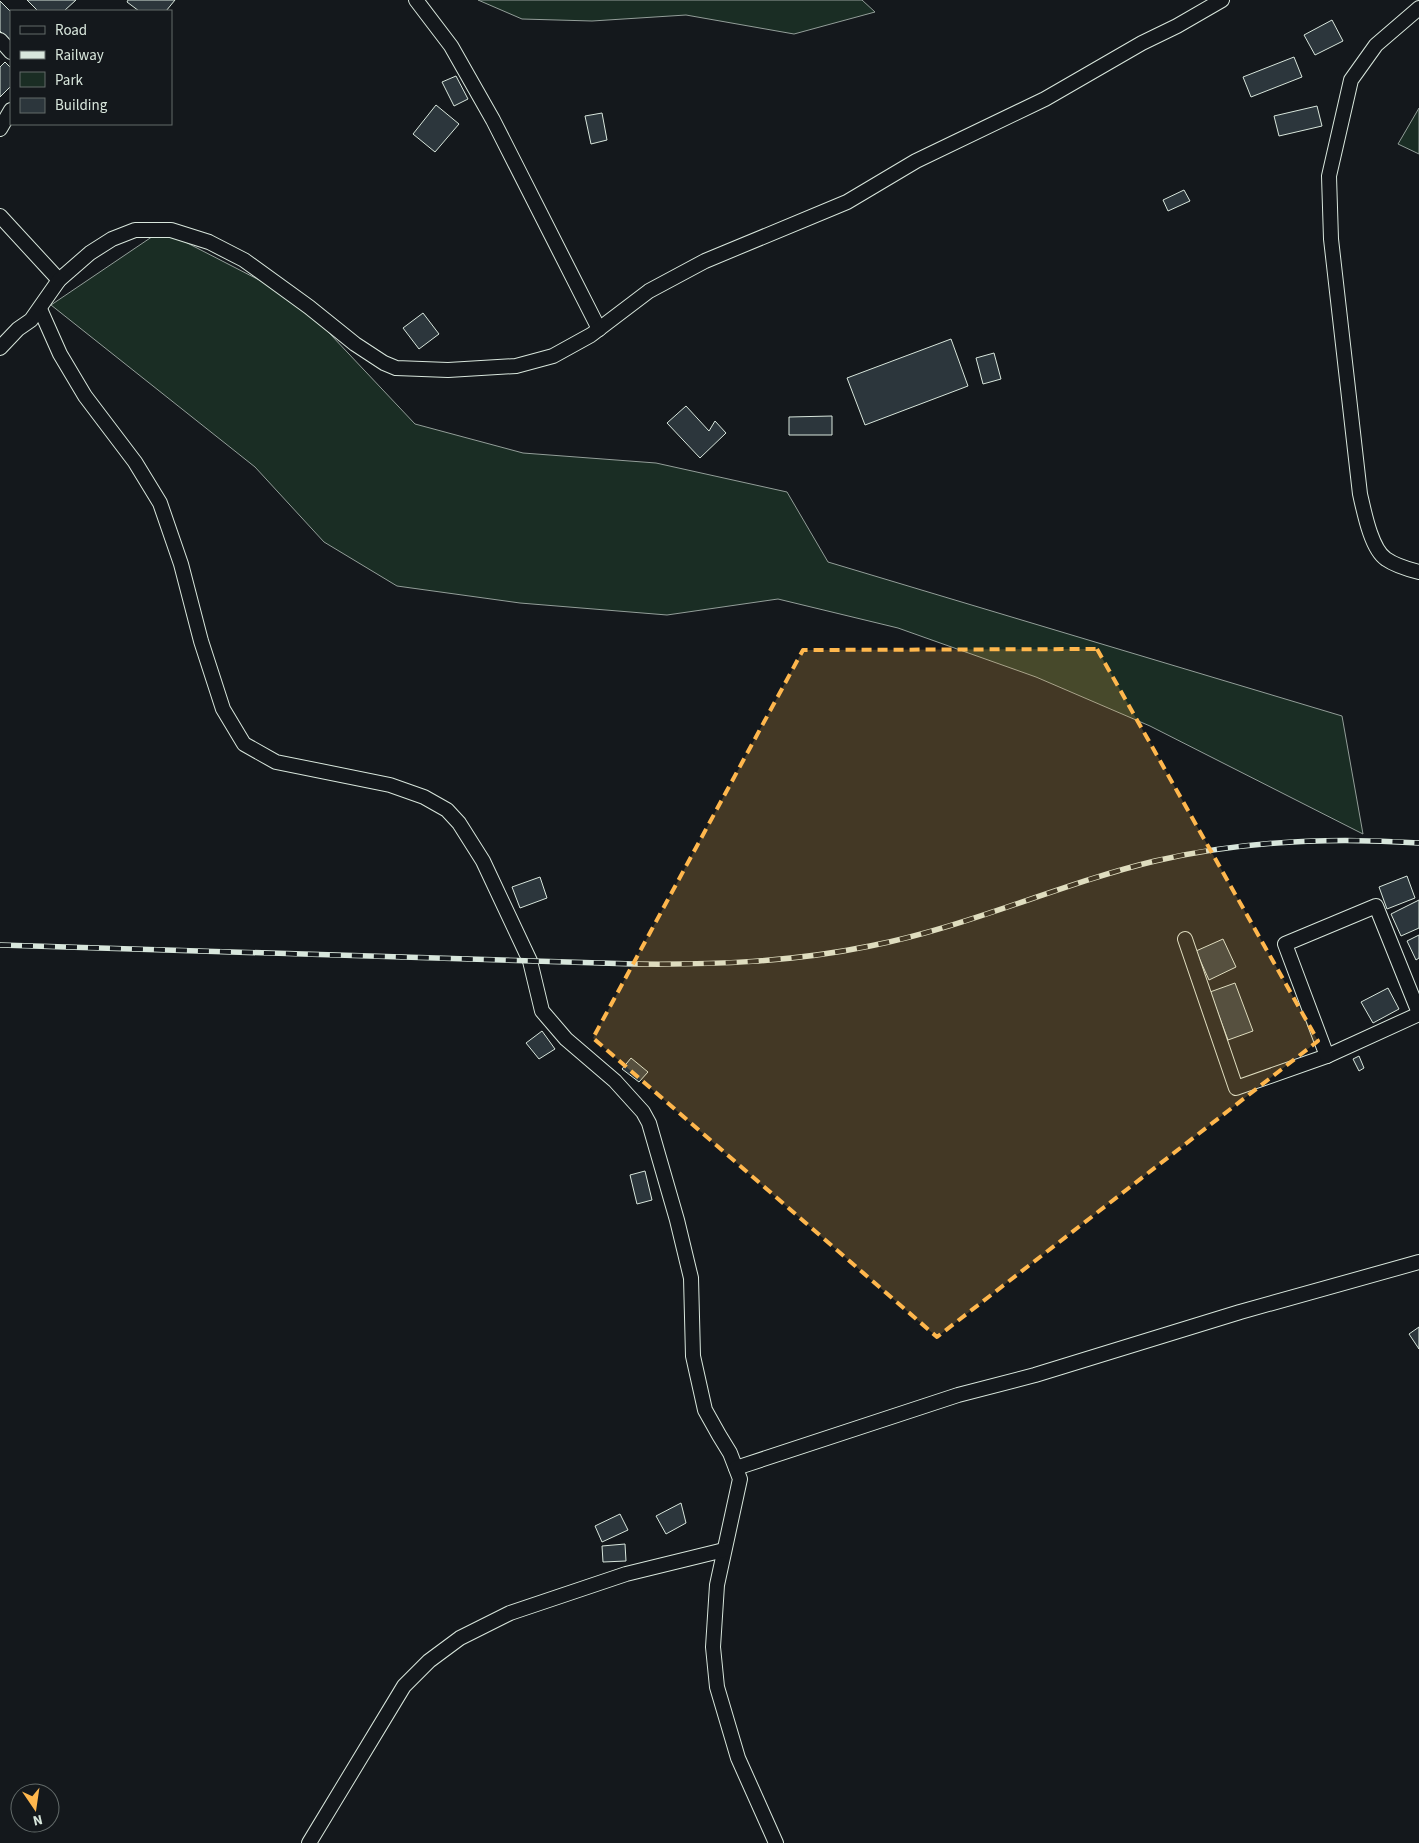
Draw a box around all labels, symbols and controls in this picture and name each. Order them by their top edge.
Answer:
legend [10,10,172,125]
text: Road [55,20,87,41]
text: Railway [55,45,104,66]
text: Park [55,70,84,91]
text: Building [55,95,108,116]
north arrow [10,1783,60,1833]
text: N [31,1809,44,1830]

